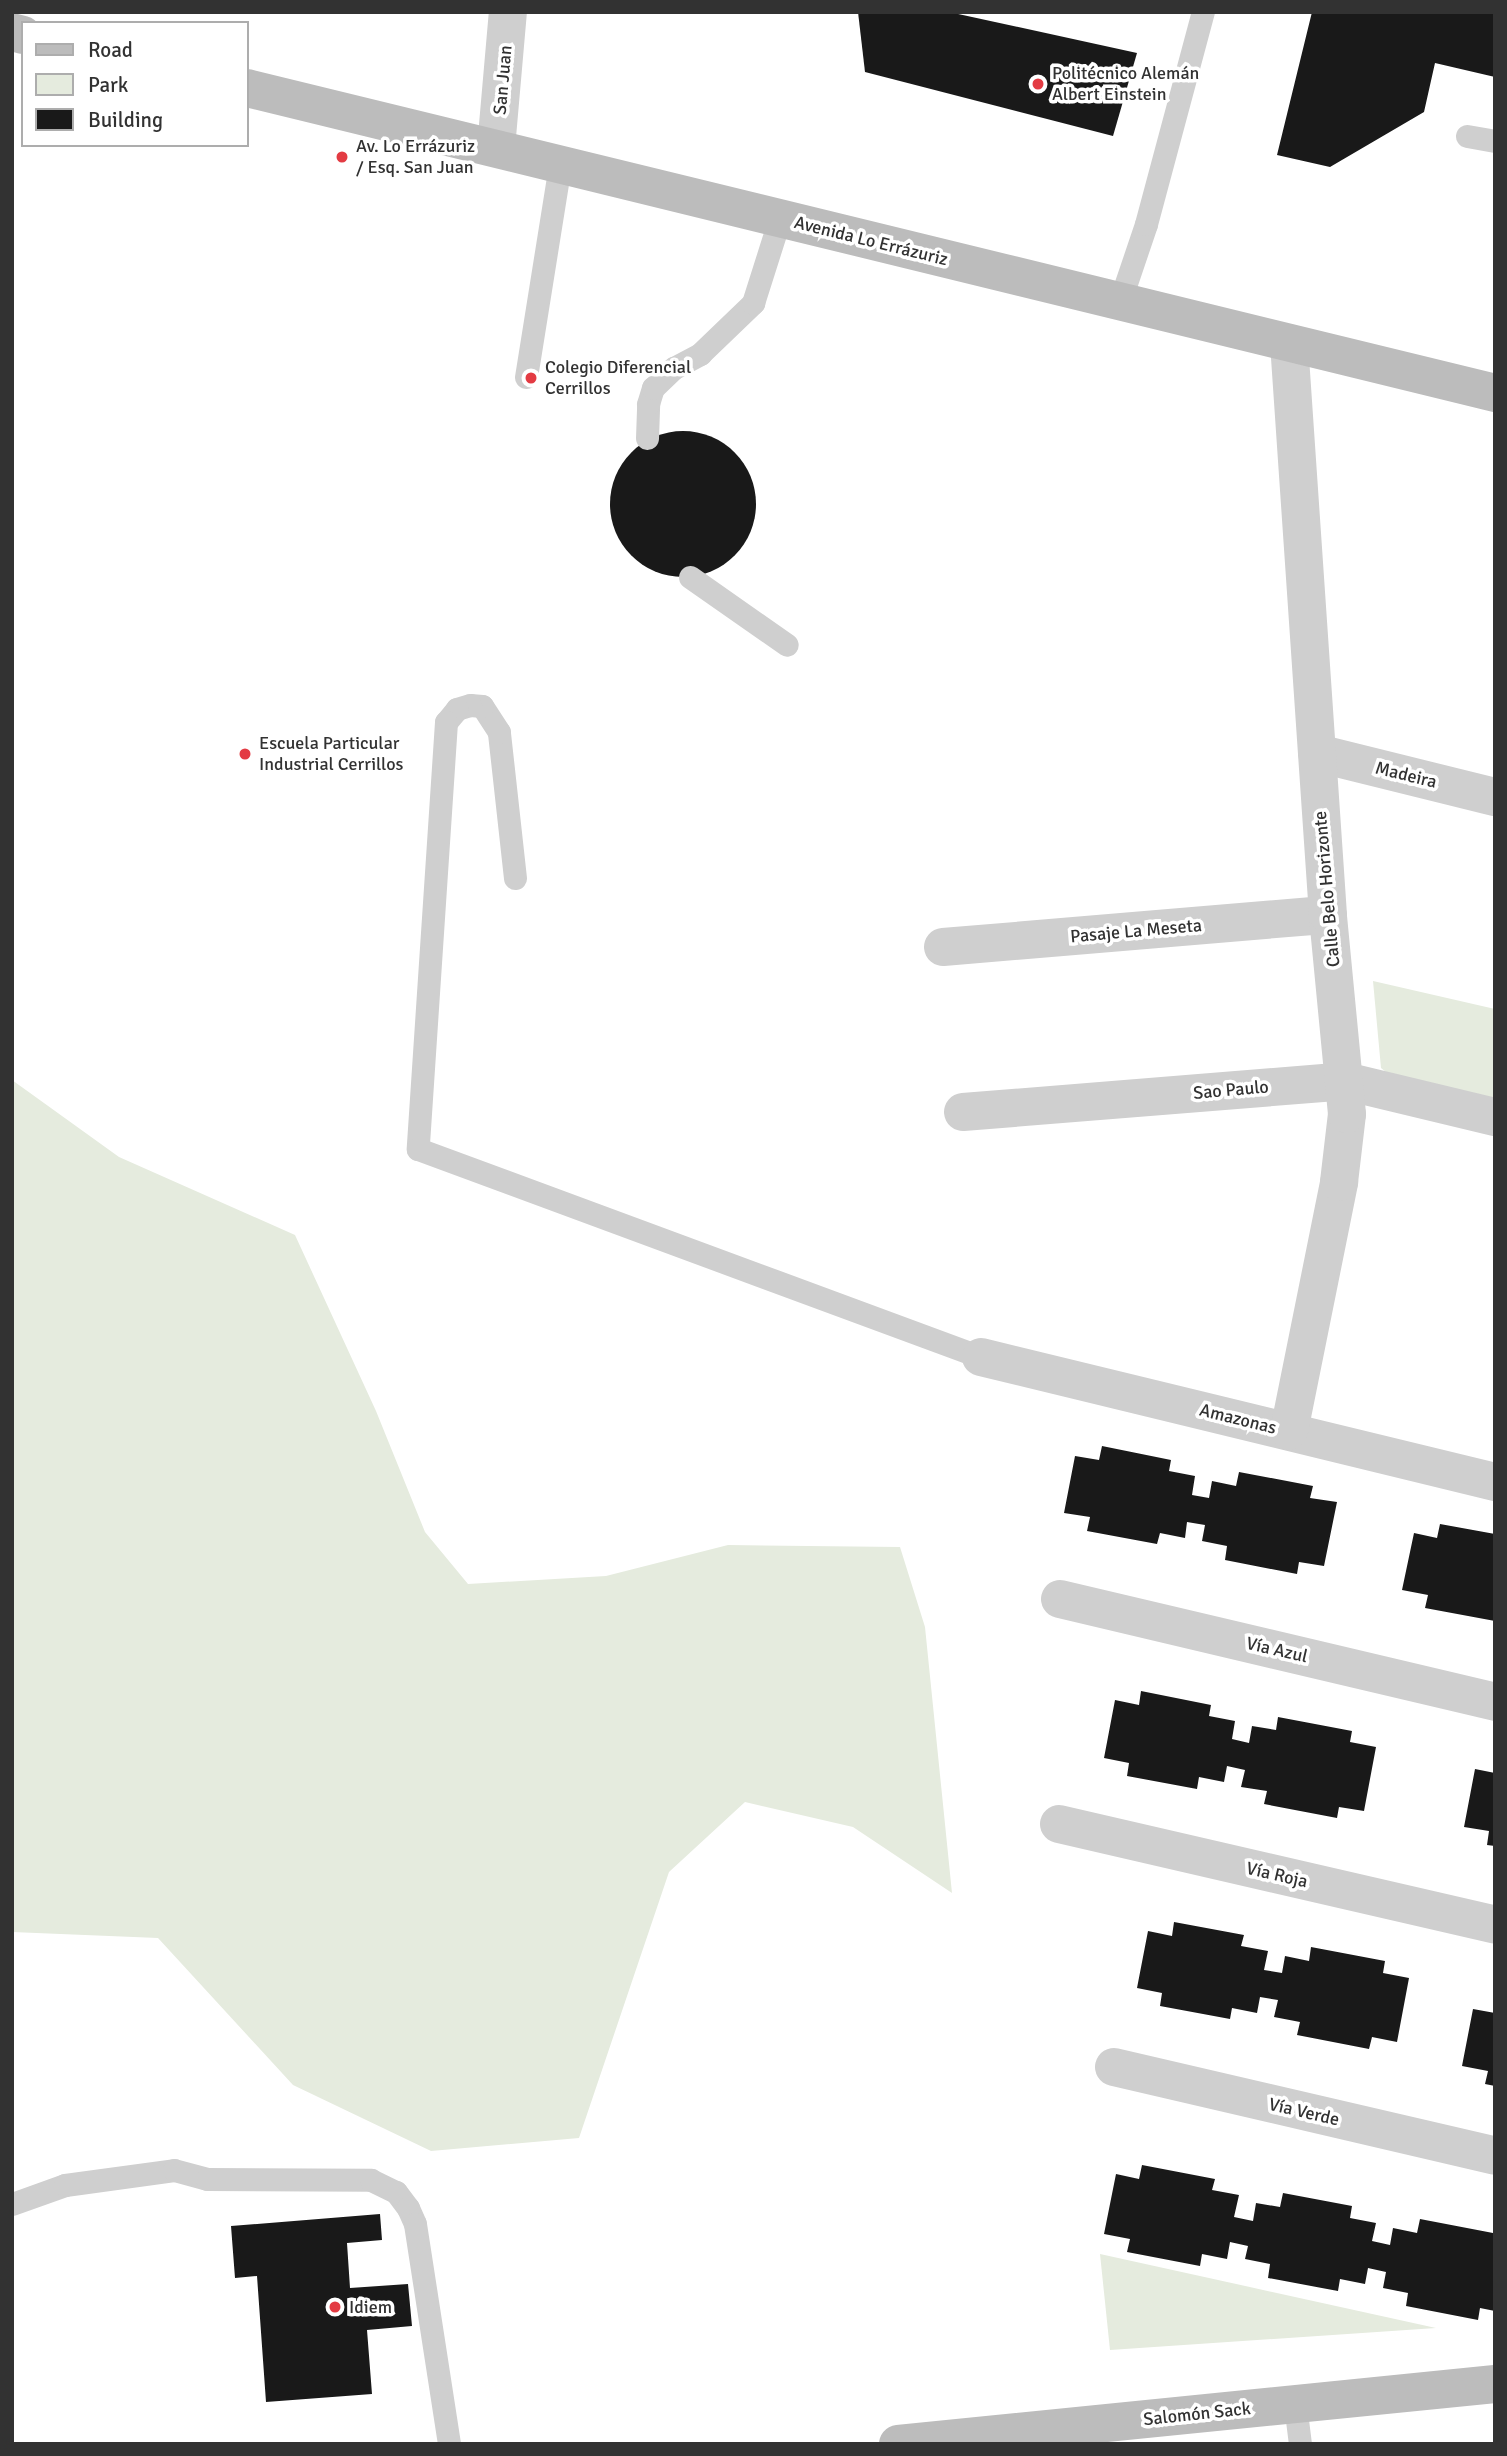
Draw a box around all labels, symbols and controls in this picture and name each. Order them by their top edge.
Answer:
legend [21,21,248,147]
text: Road [88,37,133,63]
street label: San Juan [489,44,517,116]
place label: Politécnico Alemán Albert Einstein [1052,63,1199,106]
text: Park [88,72,128,98]
marker: Politécnico Alemán Albert Einstein [1030,76,1046,92]
text: Building [88,107,163,133]
place label: Av. Lo Errázuriz / Esq. San Juan [356,136,475,178]
marker: Av. Lo Errázuriz / Esq. San Juan [334,149,350,165]
street label: Avenida Lo Errázuriz [792,211,950,271]
place label: Colegio Diferencial Cerrillos [545,357,691,400]
marker: Colegio Diferencial Cerrillos [523,370,539,386]
place label: Escuela Particular Industrial Cerrillos [259,733,403,776]
marker: Escuela Particular Industrial Cerrillos [237,746,253,762]
street label: Madeira [1373,757,1439,793]
street label: Calle Belo Horizonte [1309,810,1345,968]
street label: Pasaje La Meseta [1069,914,1203,948]
street label: Sao Paulo [1192,1076,1270,1104]
street label: Amazonas [1197,1399,1279,1439]
street label: Vía Azul [1244,1632,1310,1668]
street label: Vía Roja [1244,1857,1310,1893]
street label: Vía Verde [1267,2093,1341,2131]
place label: Idiem [349,2296,392,2318]
marker: Idiem [327,2299,343,2315]
street label: Salomón Sack [1142,2398,1252,2430]

